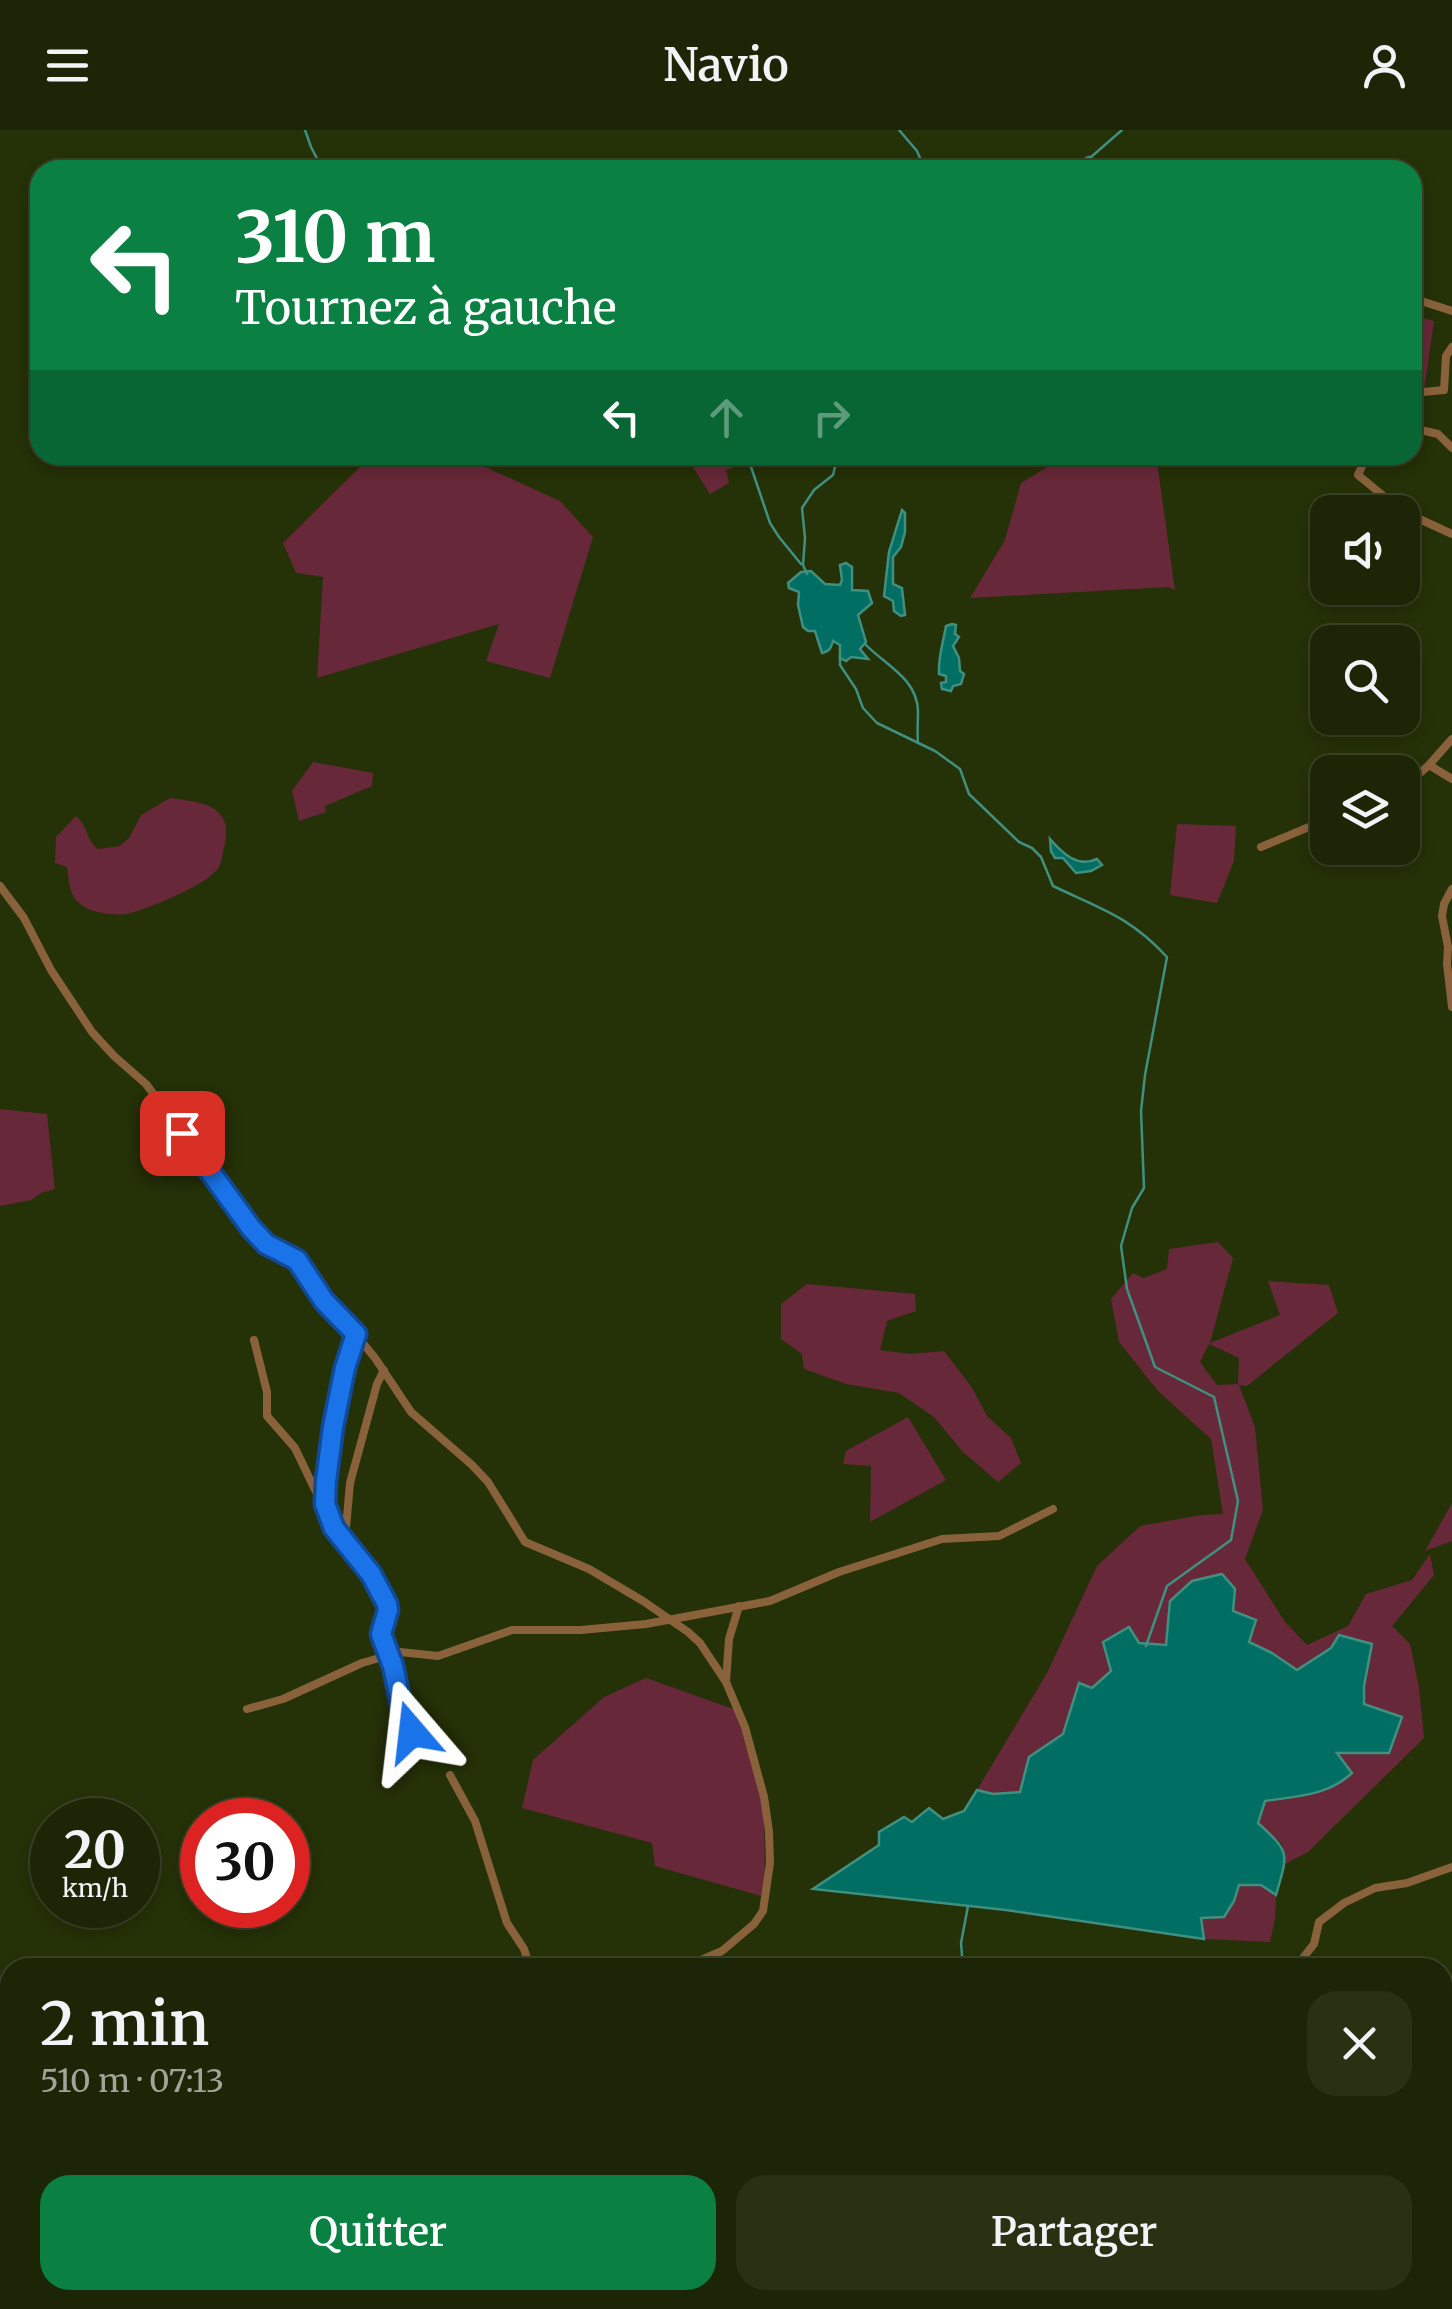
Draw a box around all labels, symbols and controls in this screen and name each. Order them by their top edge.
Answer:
text: Navio [663,37,789,93]
icon: menu [40,38,95,93]
icon: person [1357,38,1412,93]
text: 310 m [235,193,435,281]
icon: left [70,200,200,330]
text: Tournez à gauche [235,280,617,336]
icon: left [594,390,649,445]
icon: ahead [699,390,754,445]
icon: right [804,390,859,445]
map controls [1310,495,1420,865]
button: sound [1310,495,1420,605]
button: search [1310,625,1420,735]
button: layers [1310,755,1420,865]
pin [140,1091,225,1176]
icon: arrive [155,1106,210,1161]
position arrow [360,1680,464,1784]
speed limit sign: 30 [180,1798,310,1928]
text: 20 [64,1819,126,1882]
text: km/h [62,1872,128,1904]
text: 2 min [40,1986,209,2061]
button: close [1307,1991,1412,2096]
text: 510 m · 07:13 [40,2061,224,2101]
button: Quitter [40,2175,716,2290]
button: Partager [736,2175,1412,2290]

